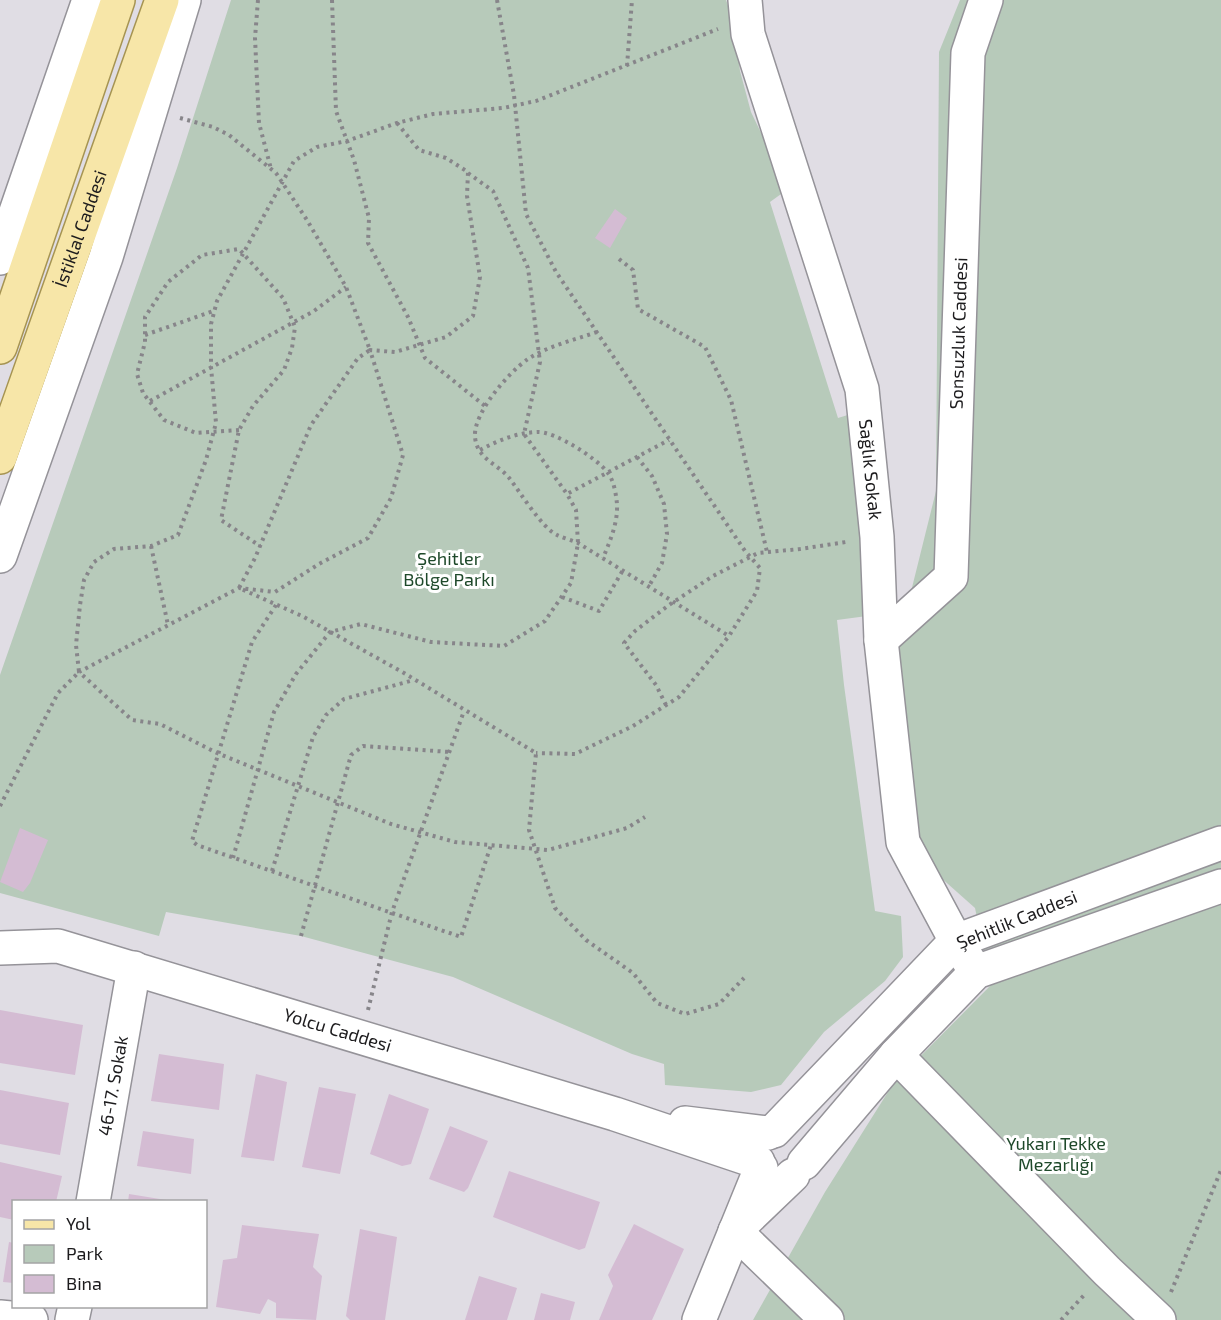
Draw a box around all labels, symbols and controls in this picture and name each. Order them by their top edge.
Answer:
street label: İstiklal Caddesi [49,167,111,290]
street label: Sonsuzluk Caddesi [944,257,971,410]
street label: Sağlık Sokak [855,418,887,521]
park label: Şehitler Bölge Parkı [403,547,495,590]
street label: Şehitlik Caddesi [953,885,1081,954]
street label: Yolcu Caddesi [281,1003,395,1056]
street label: 46-17. Sokak [93,1034,132,1137]
park label: Yukarı Tekke Mezarlığı [1006,1132,1106,1175]
legend [12,1200,207,1308]
text: Yol [66,1212,91,1234]
text: Park [66,1242,103,1264]
text: Bina [66,1272,102,1294]

